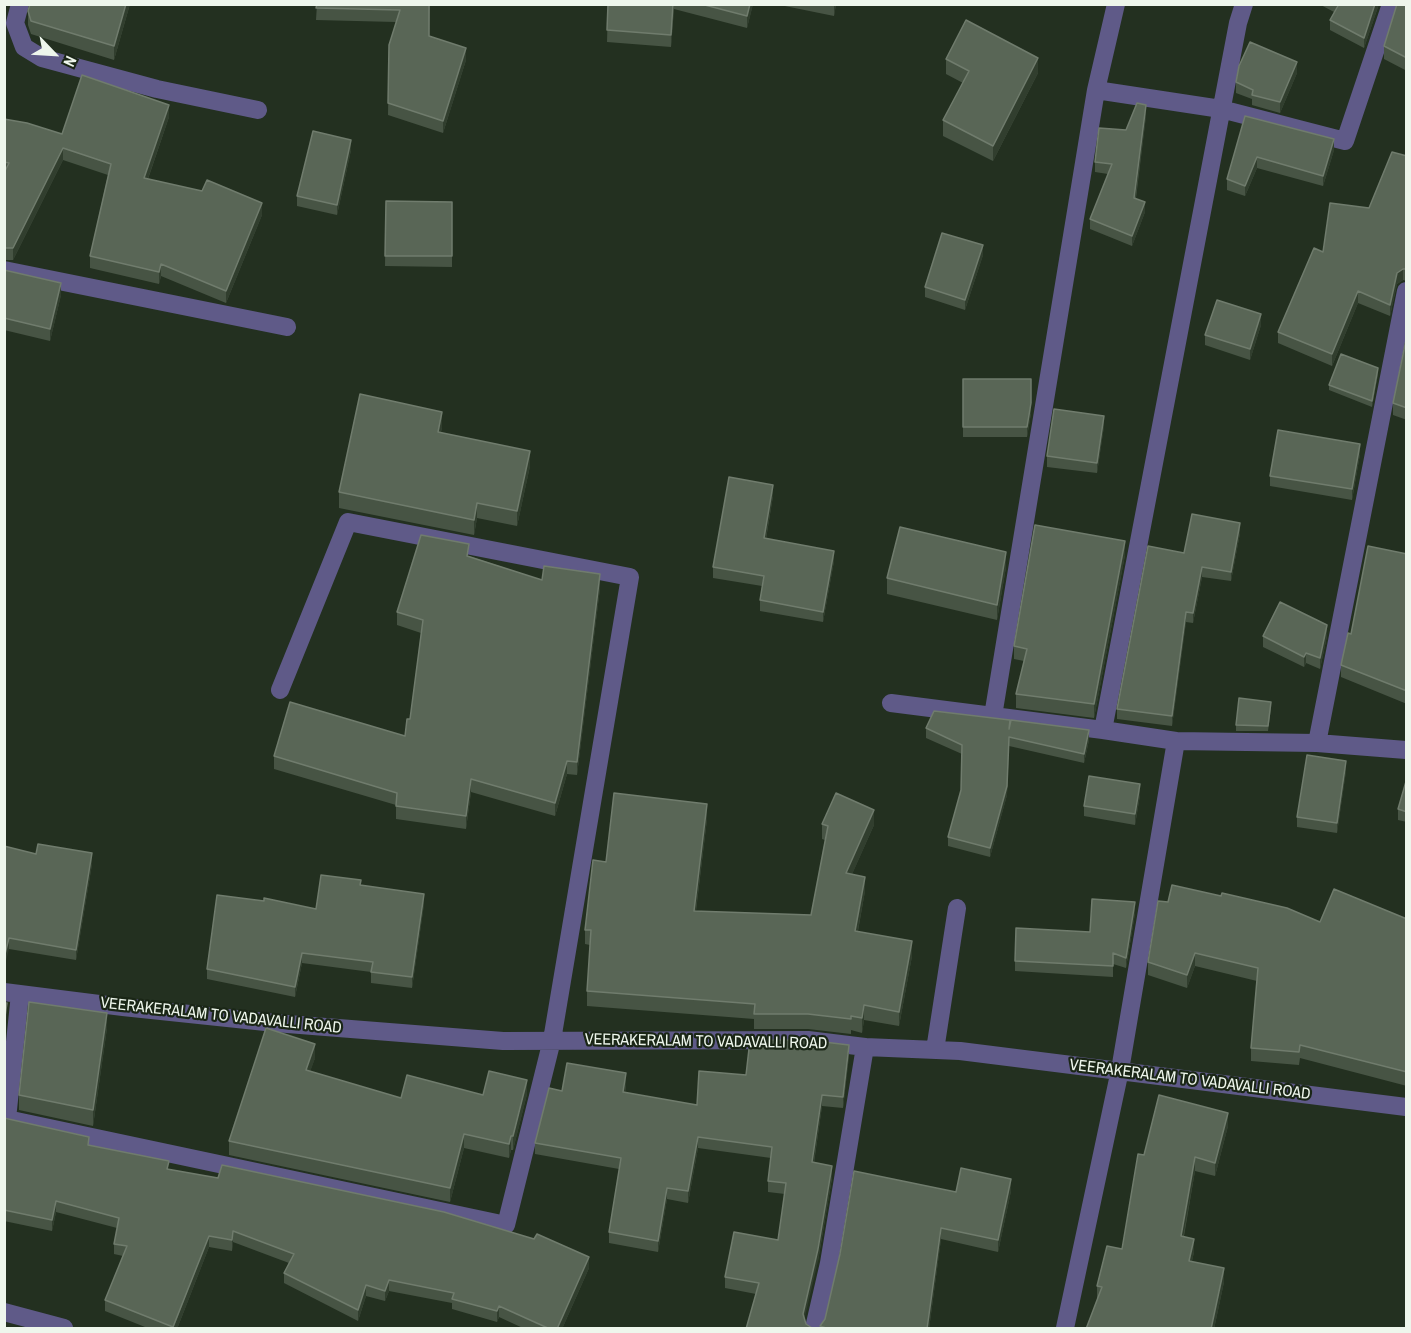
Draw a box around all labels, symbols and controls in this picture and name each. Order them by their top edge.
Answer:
north arrow [24,24,84,84]
text: N [58,53,82,71]
street label: VEERAKERALAM TO VADAVALLI ROAD [99,994,343,1038]
street label: VEERAKERALAM TO VADAVALLI ROAD [585,1030,827,1054]
street label: VEERAKERALAM TO VADAVALLI ROAD [1068,1056,1312,1104]

